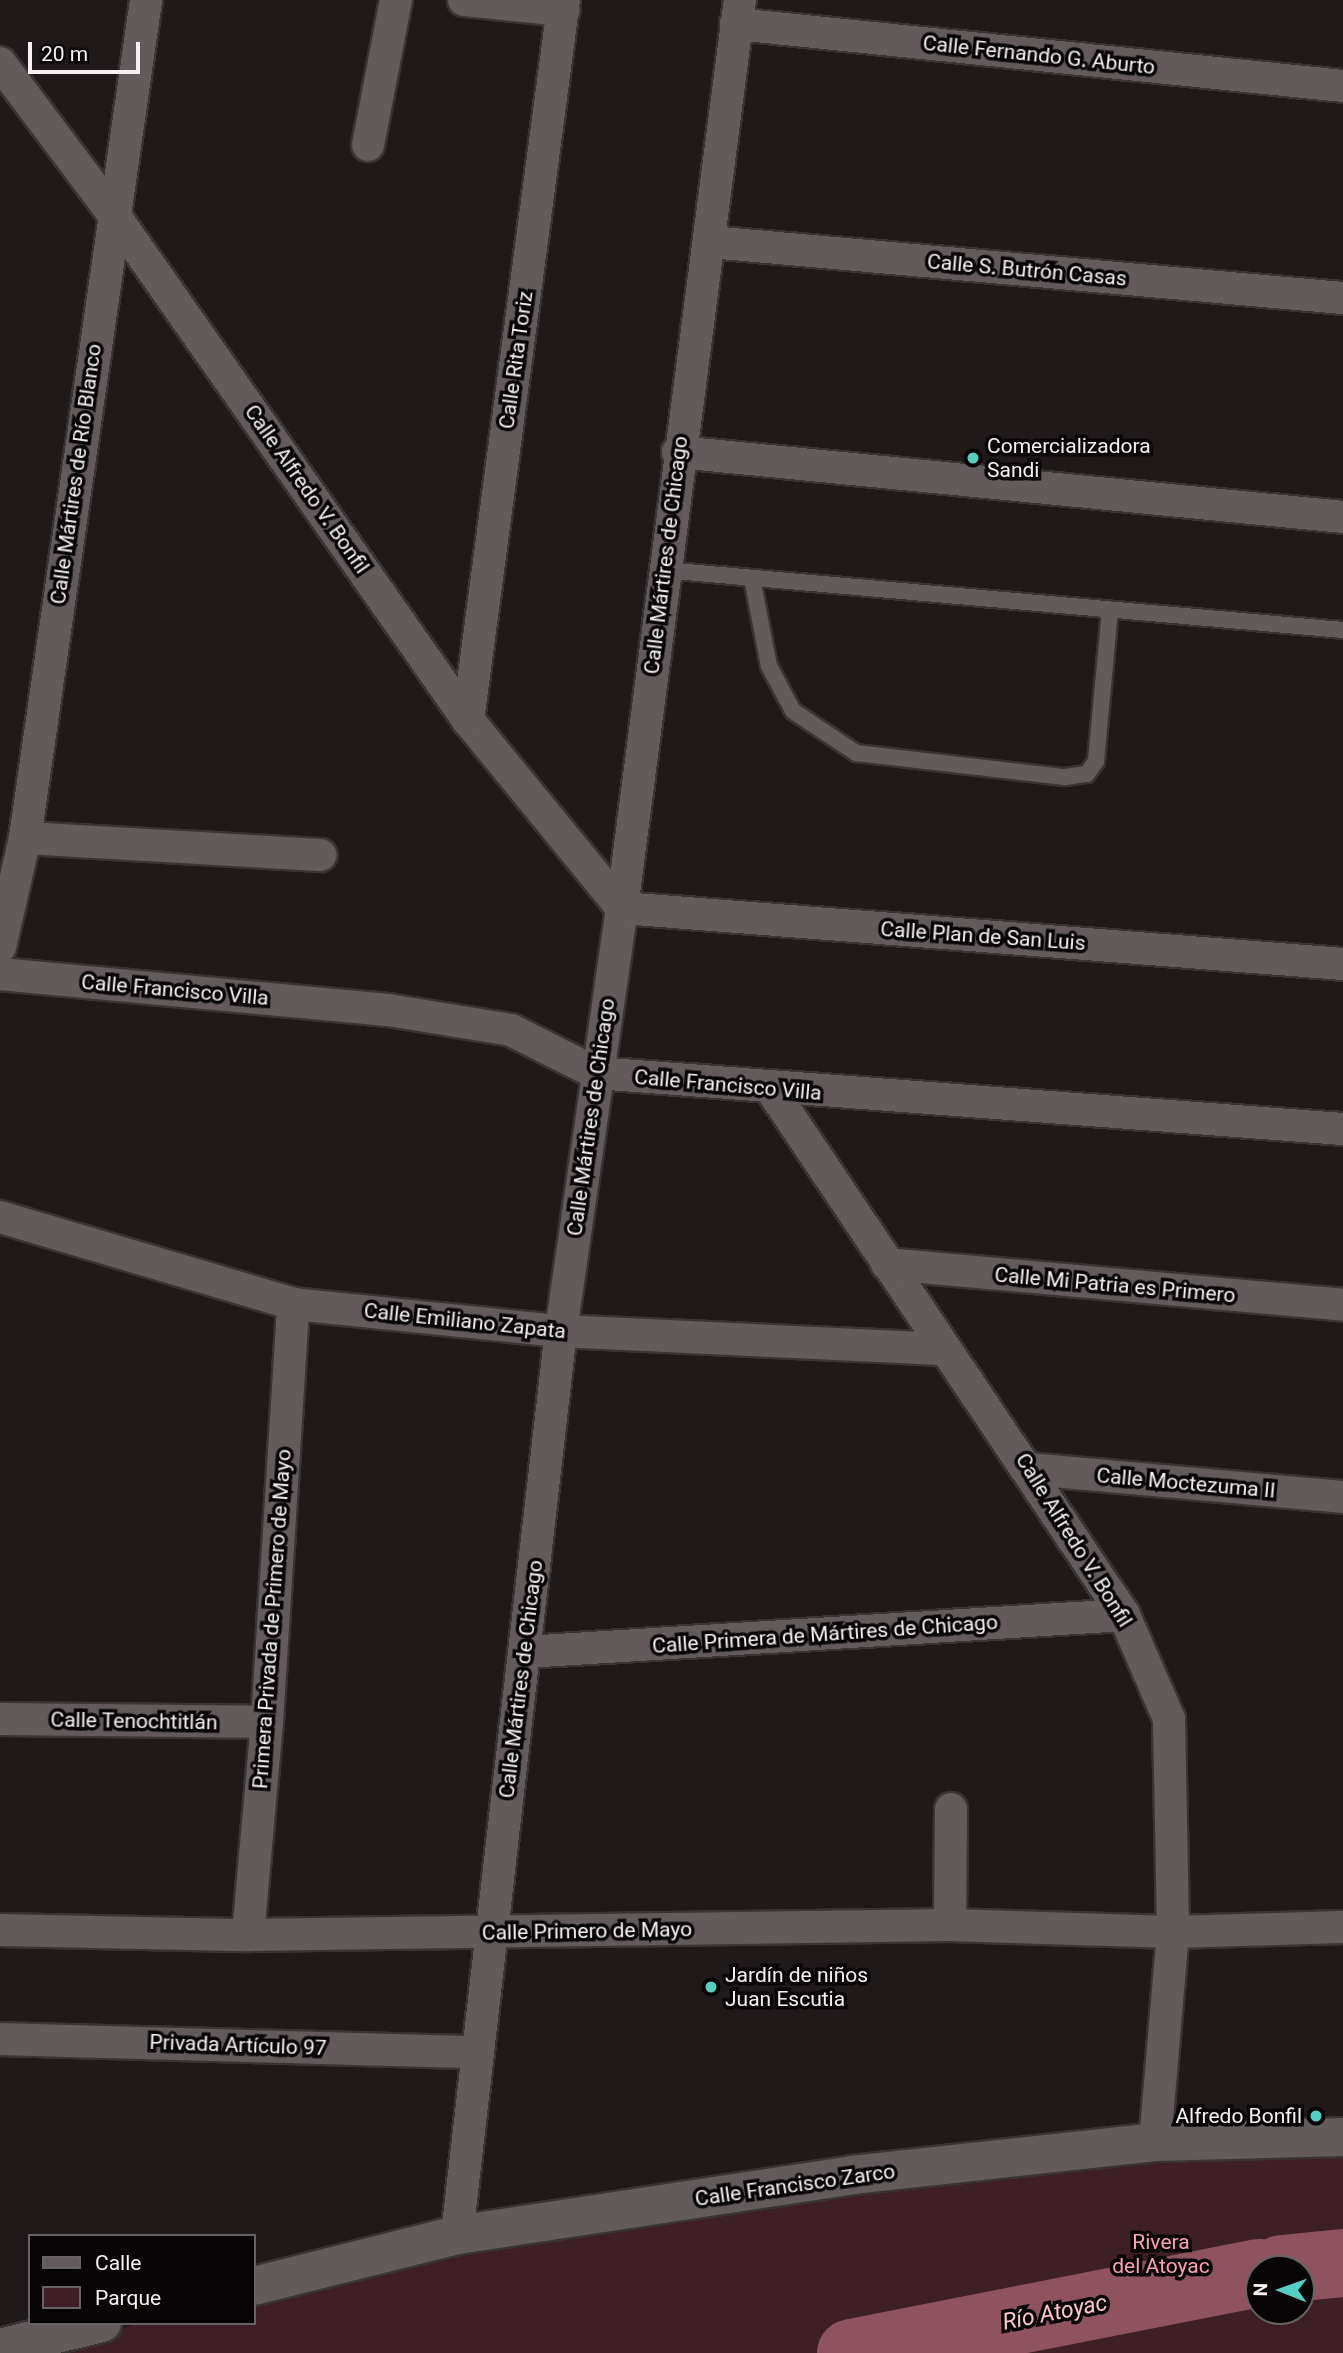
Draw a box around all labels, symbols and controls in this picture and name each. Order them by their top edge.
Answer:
scale bar [32,28,144,72]
street label: Calle Fernando G. Aburto [922,30,1156,80]
text: 20 m [41,42,88,66]
street label: Calle S. Butrón Casas [926,249,1128,291]
street label: Calle Rita Toriz [494,289,538,431]
street label: Calle Mártires de Río Blanco [45,342,107,606]
street label: Calle Alfredo V. Bonfil [239,400,375,578]
place label: Comercializadora Sandi [987,433,1151,483]
street label: Calle Mártires de Chicago [639,434,693,676]
marker: Comercializadora Sandi [965,450,981,466]
street label: Calle Plan de San Luis [880,916,1086,956]
street label: Calle Francisco Villa [80,969,270,1011]
street label: Calle Mártires de Chicago [562,996,620,1238]
street label: Calle Francisco Villa [633,1064,823,1106]
street label: Calle Mi Patria es Primero [994,1262,1236,1308]
street label: Calle Emiliano Zapata [363,1298,567,1344]
street label: Primera Privada de Primero de Mayo [248,1448,296,1790]
street label: Calle Alfredo V. Bonfil [1010,1448,1138,1632]
street label: Calle Moctezuma II [1096,1463,1276,1503]
street label: Calle Mártires de Chicago [494,1558,548,1800]
street label: Calle Primera de Mártires de Chicago [651,1609,999,1659]
street label: Calle Tenochtitlán [50,1707,218,1735]
street label: Calle Primero de Mayo [482,1917,692,1945]
place label: Jardín de niños Juan Escutia [725,1962,868,2012]
marker: Jardín de niños Juan Escutia [703,1979,719,1995]
street label: Privada Artículo 97 [149,2029,327,2061]
place label: Alfredo Bonfil [1175,2103,1302,2129]
marker: Alfredo Bonfil [1308,2108,1324,2124]
street label: Calle Francisco Zarco [693,2158,897,2212]
park label: Rivera del Atoyac [1112,2229,1210,2279]
legend [28,2234,256,2325]
text: Calle [95,2251,141,2275]
north arrow [1245,2255,1315,2325]
text: N [1249,2283,1272,2297]
text: Parque [95,2286,161,2310]
water label: Río Atoyac [1000,2289,1110,2337]

